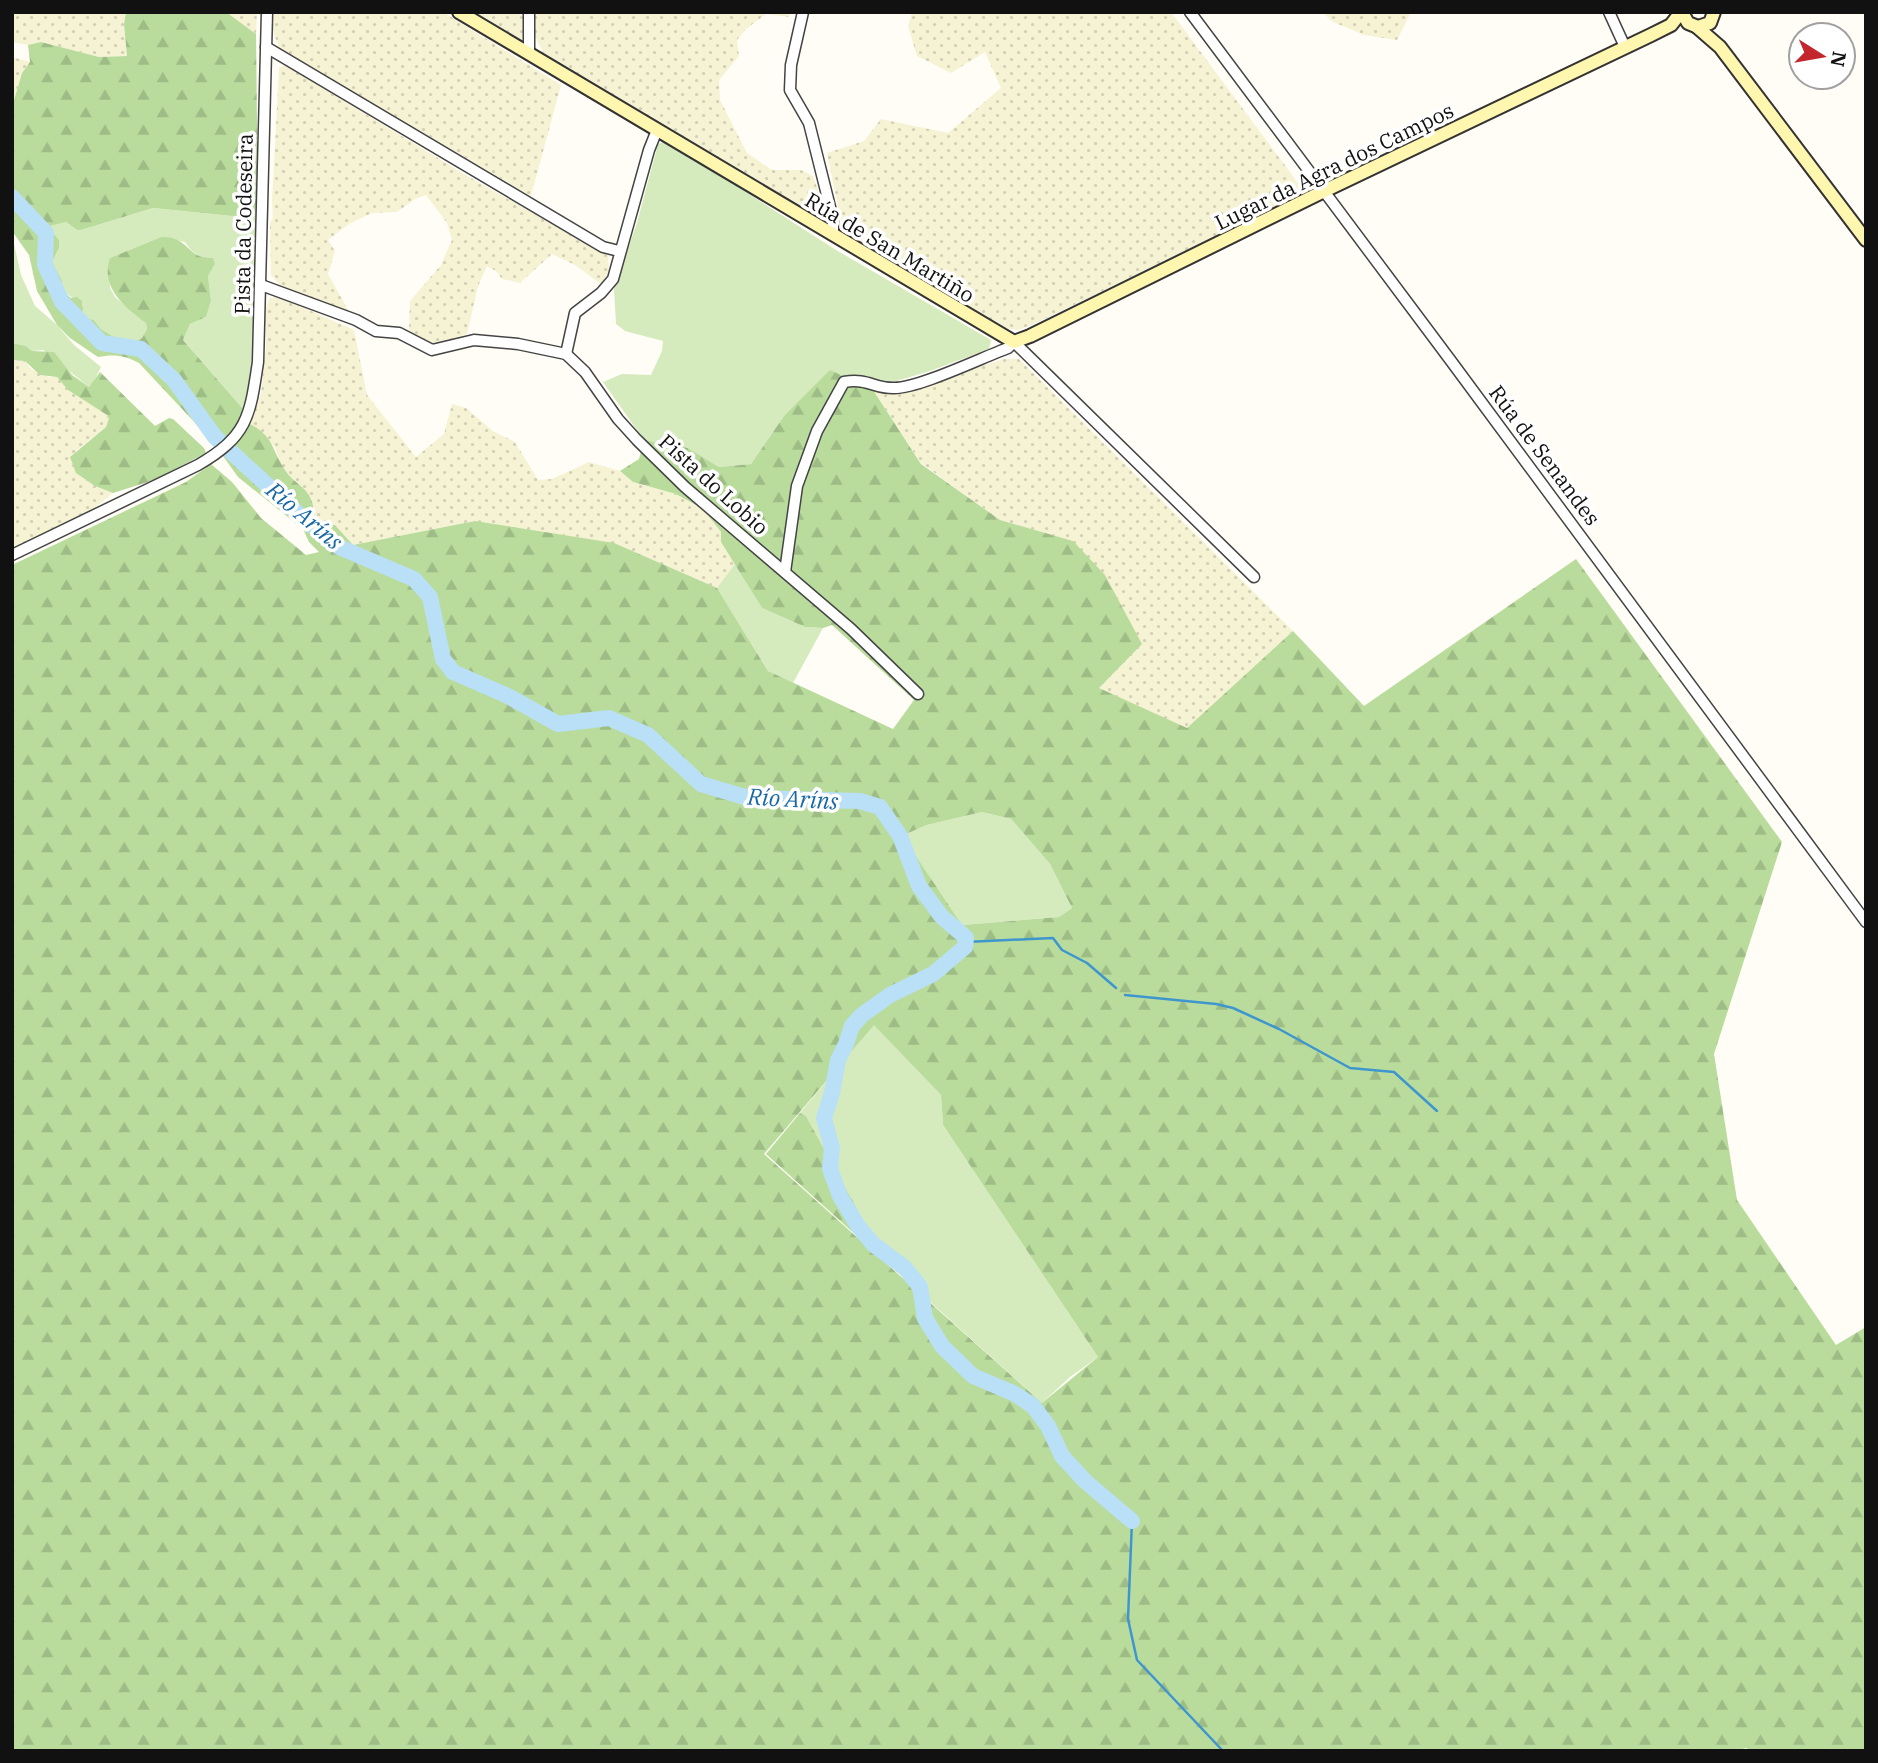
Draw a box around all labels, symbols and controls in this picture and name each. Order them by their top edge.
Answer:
north arrow [1787,21,1857,91]
text: N [1825,50,1852,69]
street label: Lugar da Agra dos Campos [1210,96,1458,236]
street label: Pista da Codeseira [227,133,259,315]
street label: Rúa de San Martiño [800,185,980,309]
street label: Rúa de Senandes [1483,379,1607,531]
street label: Pista do Lobio [653,427,775,541]
water label: Río Aríns [260,474,350,556]
water label: Río Aríns [746,781,840,815]

